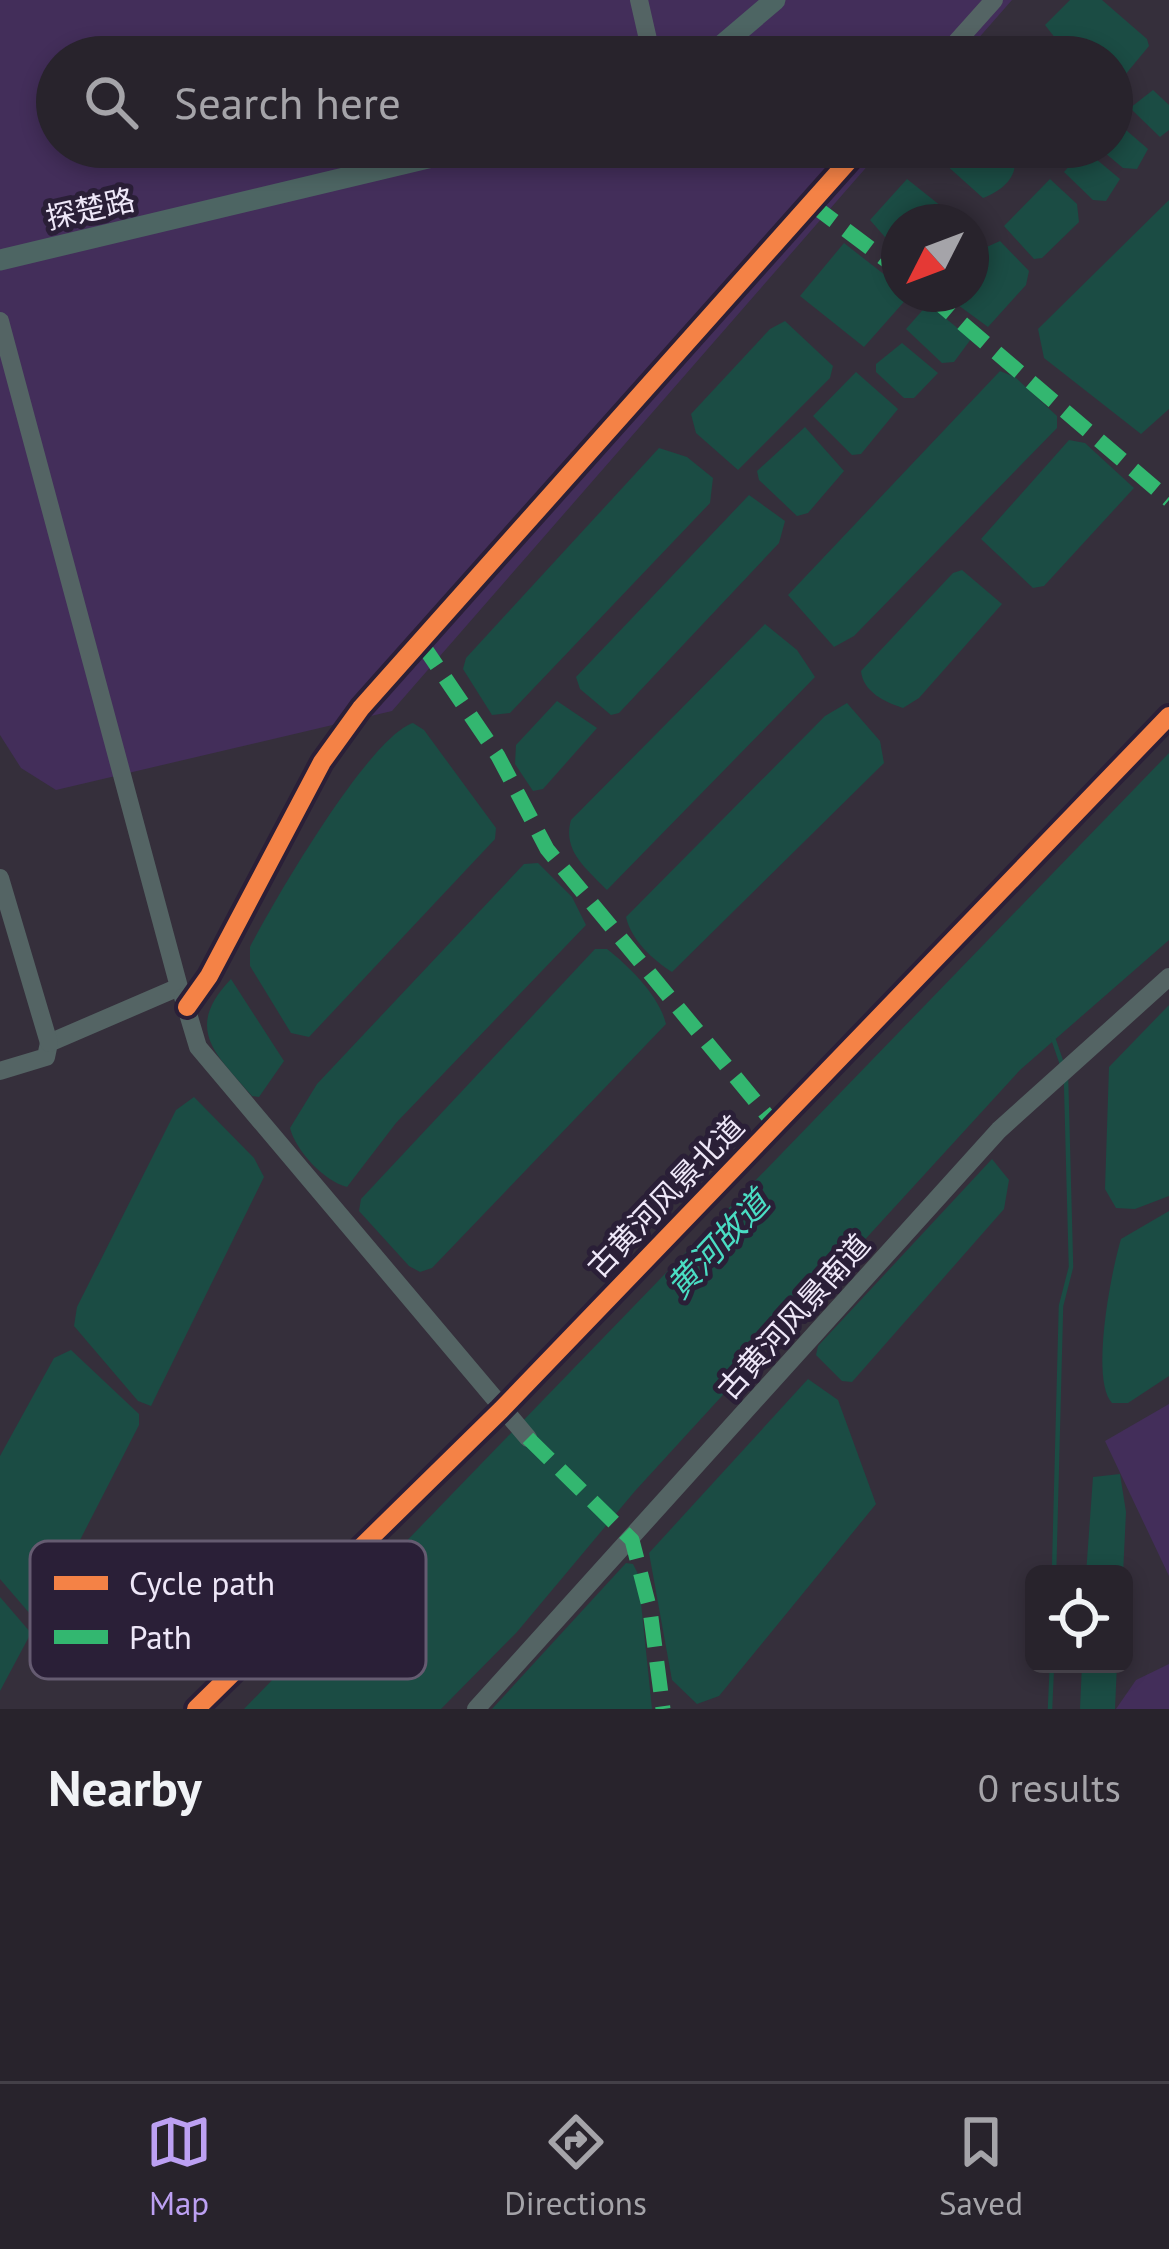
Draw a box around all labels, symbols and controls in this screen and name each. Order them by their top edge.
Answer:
search box [36,36,1133,168]
icon: search [78,69,144,135]
text: Search here [174,73,401,131]
street label: 探楚路 [42,179,138,237]
north arrow [881,204,989,312]
street label: 古黄河风景北道 [578,1107,752,1285]
water label: 黄河故道 [656,1177,781,1307]
street label: 古黄河风景南道 [708,1225,878,1407]
legend [30,1541,426,1679]
text: Cycle path [129,1561,275,1604]
map controls [1025,1565,1133,1673]
button: locate [1025,1565,1133,1673]
text: Path [129,1615,192,1658]
text: Nearby [48,1754,202,1820]
text: 0 results [978,1762,1121,1813]
tab: Map [146,2109,212,2224]
tab: Directions [504,2109,647,2224]
tab: Saved [939,2109,1023,2224]

